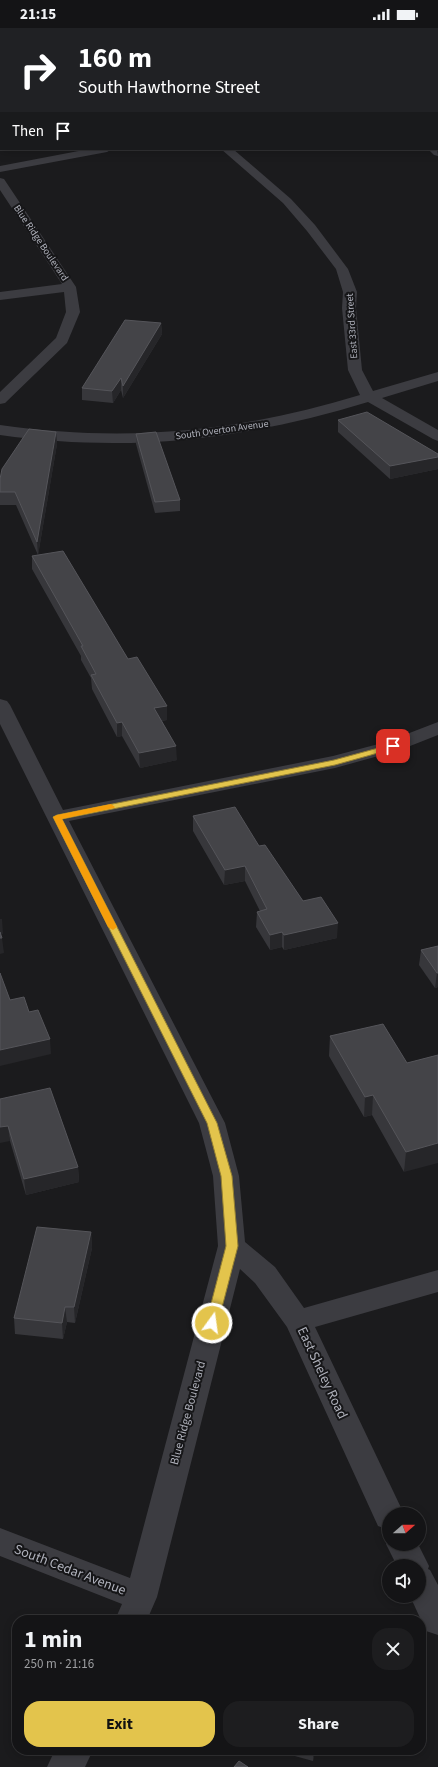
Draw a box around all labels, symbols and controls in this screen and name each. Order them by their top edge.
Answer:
text: 21:15 [20,4,56,25]
text: 160 m [78,38,152,78]
icon: right [12,44,64,96]
text: South Hawthorne Street [78,75,260,100]
icon: arrive [52,120,74,142]
text: Then [12,121,44,142]
street label: Blue Ridge Boulevard [10,202,72,284]
street label: East 33rd Street [343,292,361,359]
street label: South Overton Avenue [175,417,269,443]
pin [376,729,410,763]
icon: arrive [382,735,404,757]
position arrow [191,1302,233,1344]
street label: East Sheley Road [292,1324,352,1422]
street label: Blue Ridge Boulevard [166,1359,210,1467]
north arrow [382,1507,426,1551]
map controls [382,1507,426,1603]
street label: South Cedar Avenue [11,1539,129,1601]
button: sound [382,1559,426,1603]
text: 1 min [24,1622,82,1657]
button: close [372,1628,414,1670]
text: 250 m · 21:16 [24,1655,94,1673]
button: Exit [24,1701,215,1747]
button: Share [223,1701,414,1747]

